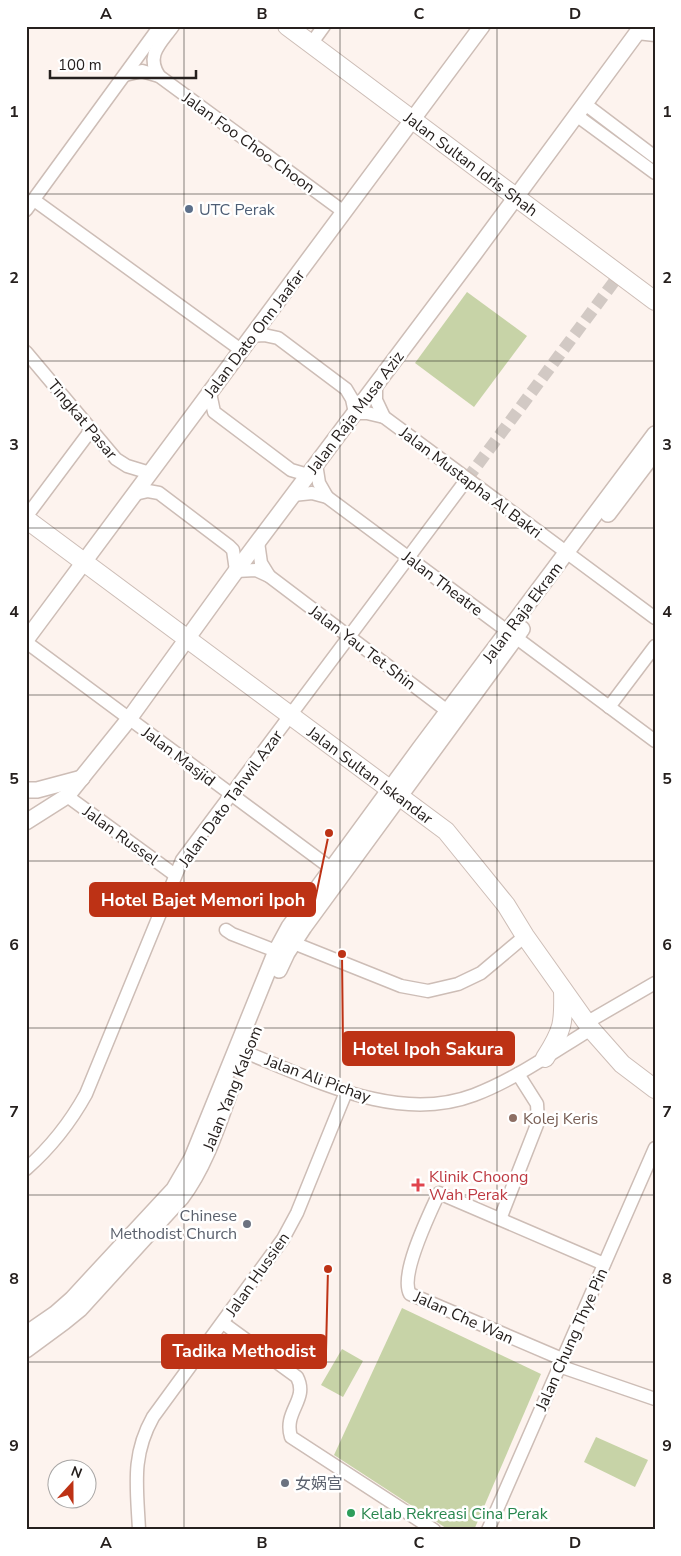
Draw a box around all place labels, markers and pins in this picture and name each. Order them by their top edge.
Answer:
place label: UTC Perak [199,199,276,221]
marker: UTC Perak [183,203,195,215]
callout: Hotel Bajet Memori Ipoh [90,883,315,916]
callout: Hotel Ipoh Sakura [343,1032,514,1065]
place label: Kolej Keris [523,1108,598,1130]
marker: Kolej Keris [507,1112,519,1124]
place label: Klinik Choong Wah Perak [429,1166,528,1206]
marker: Klinik Choong Wah Perak [411,1178,425,1192]
place label: Chinese Methodist Church [110,1205,237,1245]
marker: Chinese Methodist Church [241,1218,253,1230]
callout: Tadika Methodist [162,1335,326,1368]
place label: 女娲宫 [295,1473,343,1495]
marker: 女娲宫 [279,1477,291,1489]
place label: Kelab Rekreasi Cina Perak [361,1503,549,1525]
marker: Kelab Rekreasi Cina Perak [345,1507,357,1519]

